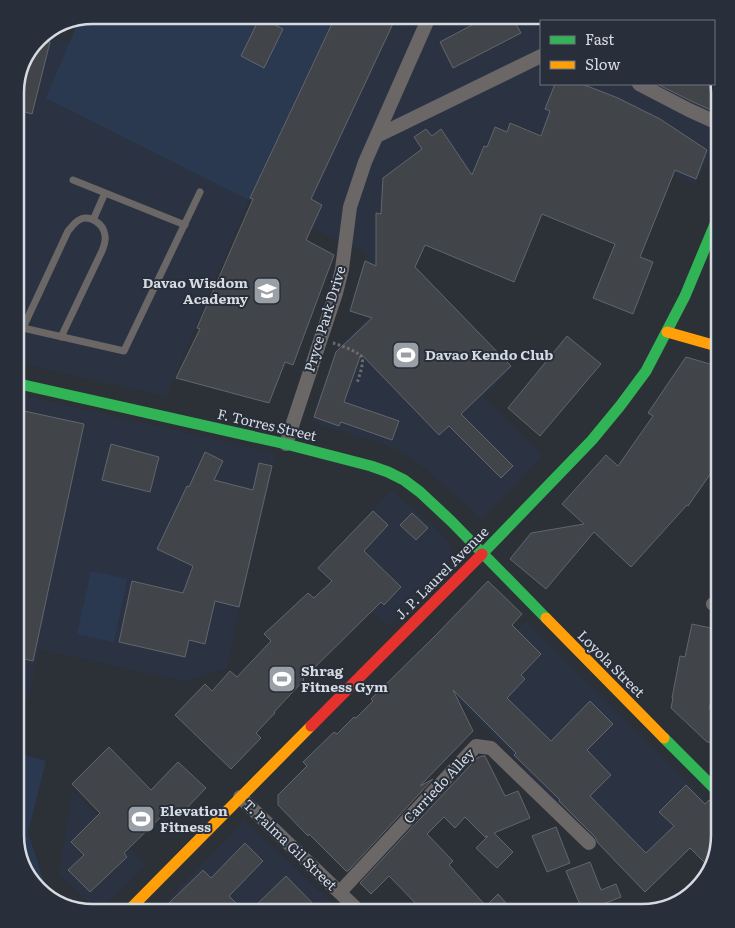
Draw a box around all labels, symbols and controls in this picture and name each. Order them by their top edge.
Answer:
legend [540,20,715,85]
text: Fast [585,27,614,50]
text: Slow [585,52,620,75]
street label: Pryce Park Drive [298,263,350,374]
place label: Davao Wisdom Academy [142,272,248,308]
school or university icon: Davao Wisdom Academy [252,276,282,306]
sports icon: Davao Kendo Club [391,340,421,370]
place label: Davao Kendo Club [425,344,553,364]
street label: F. Torres Street [215,403,319,445]
street label: J. P. Laurel Avenue [390,521,492,623]
street label: Loyola Street [574,625,650,702]
place label: Shrag Fitness Gym [301,660,388,696]
sports icon: Shrag Fitness Gym [267,664,297,694]
street label: Carriedo Alley [398,743,479,827]
street label: T. Palma Gil Street [239,794,342,895]
place label: Elevation Fitness [160,800,228,836]
sports icon: Elevation Fitness [126,804,156,834]

